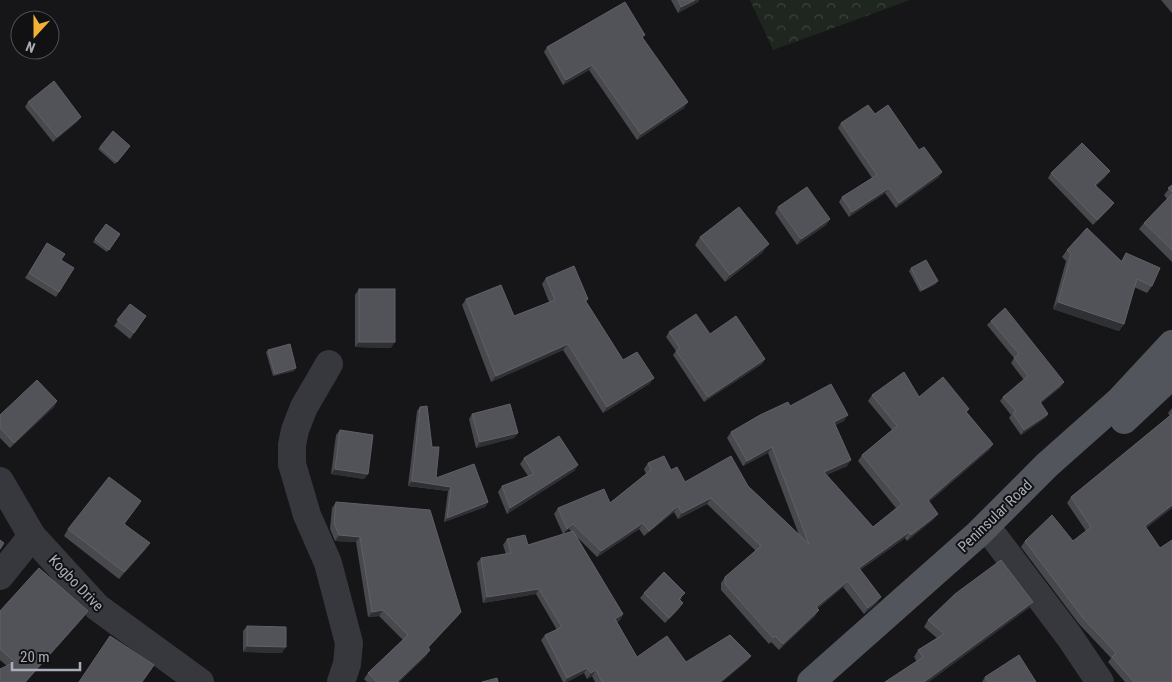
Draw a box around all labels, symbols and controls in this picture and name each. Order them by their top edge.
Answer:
north arrow [10,10,60,60]
text: N [23,38,37,56]
street label: Peninsular Road [954,476,1036,556]
street label: Kogbo Drive [45,551,107,615]
scale bar [12,640,80,672]
text: 20 m [20,648,50,666]

